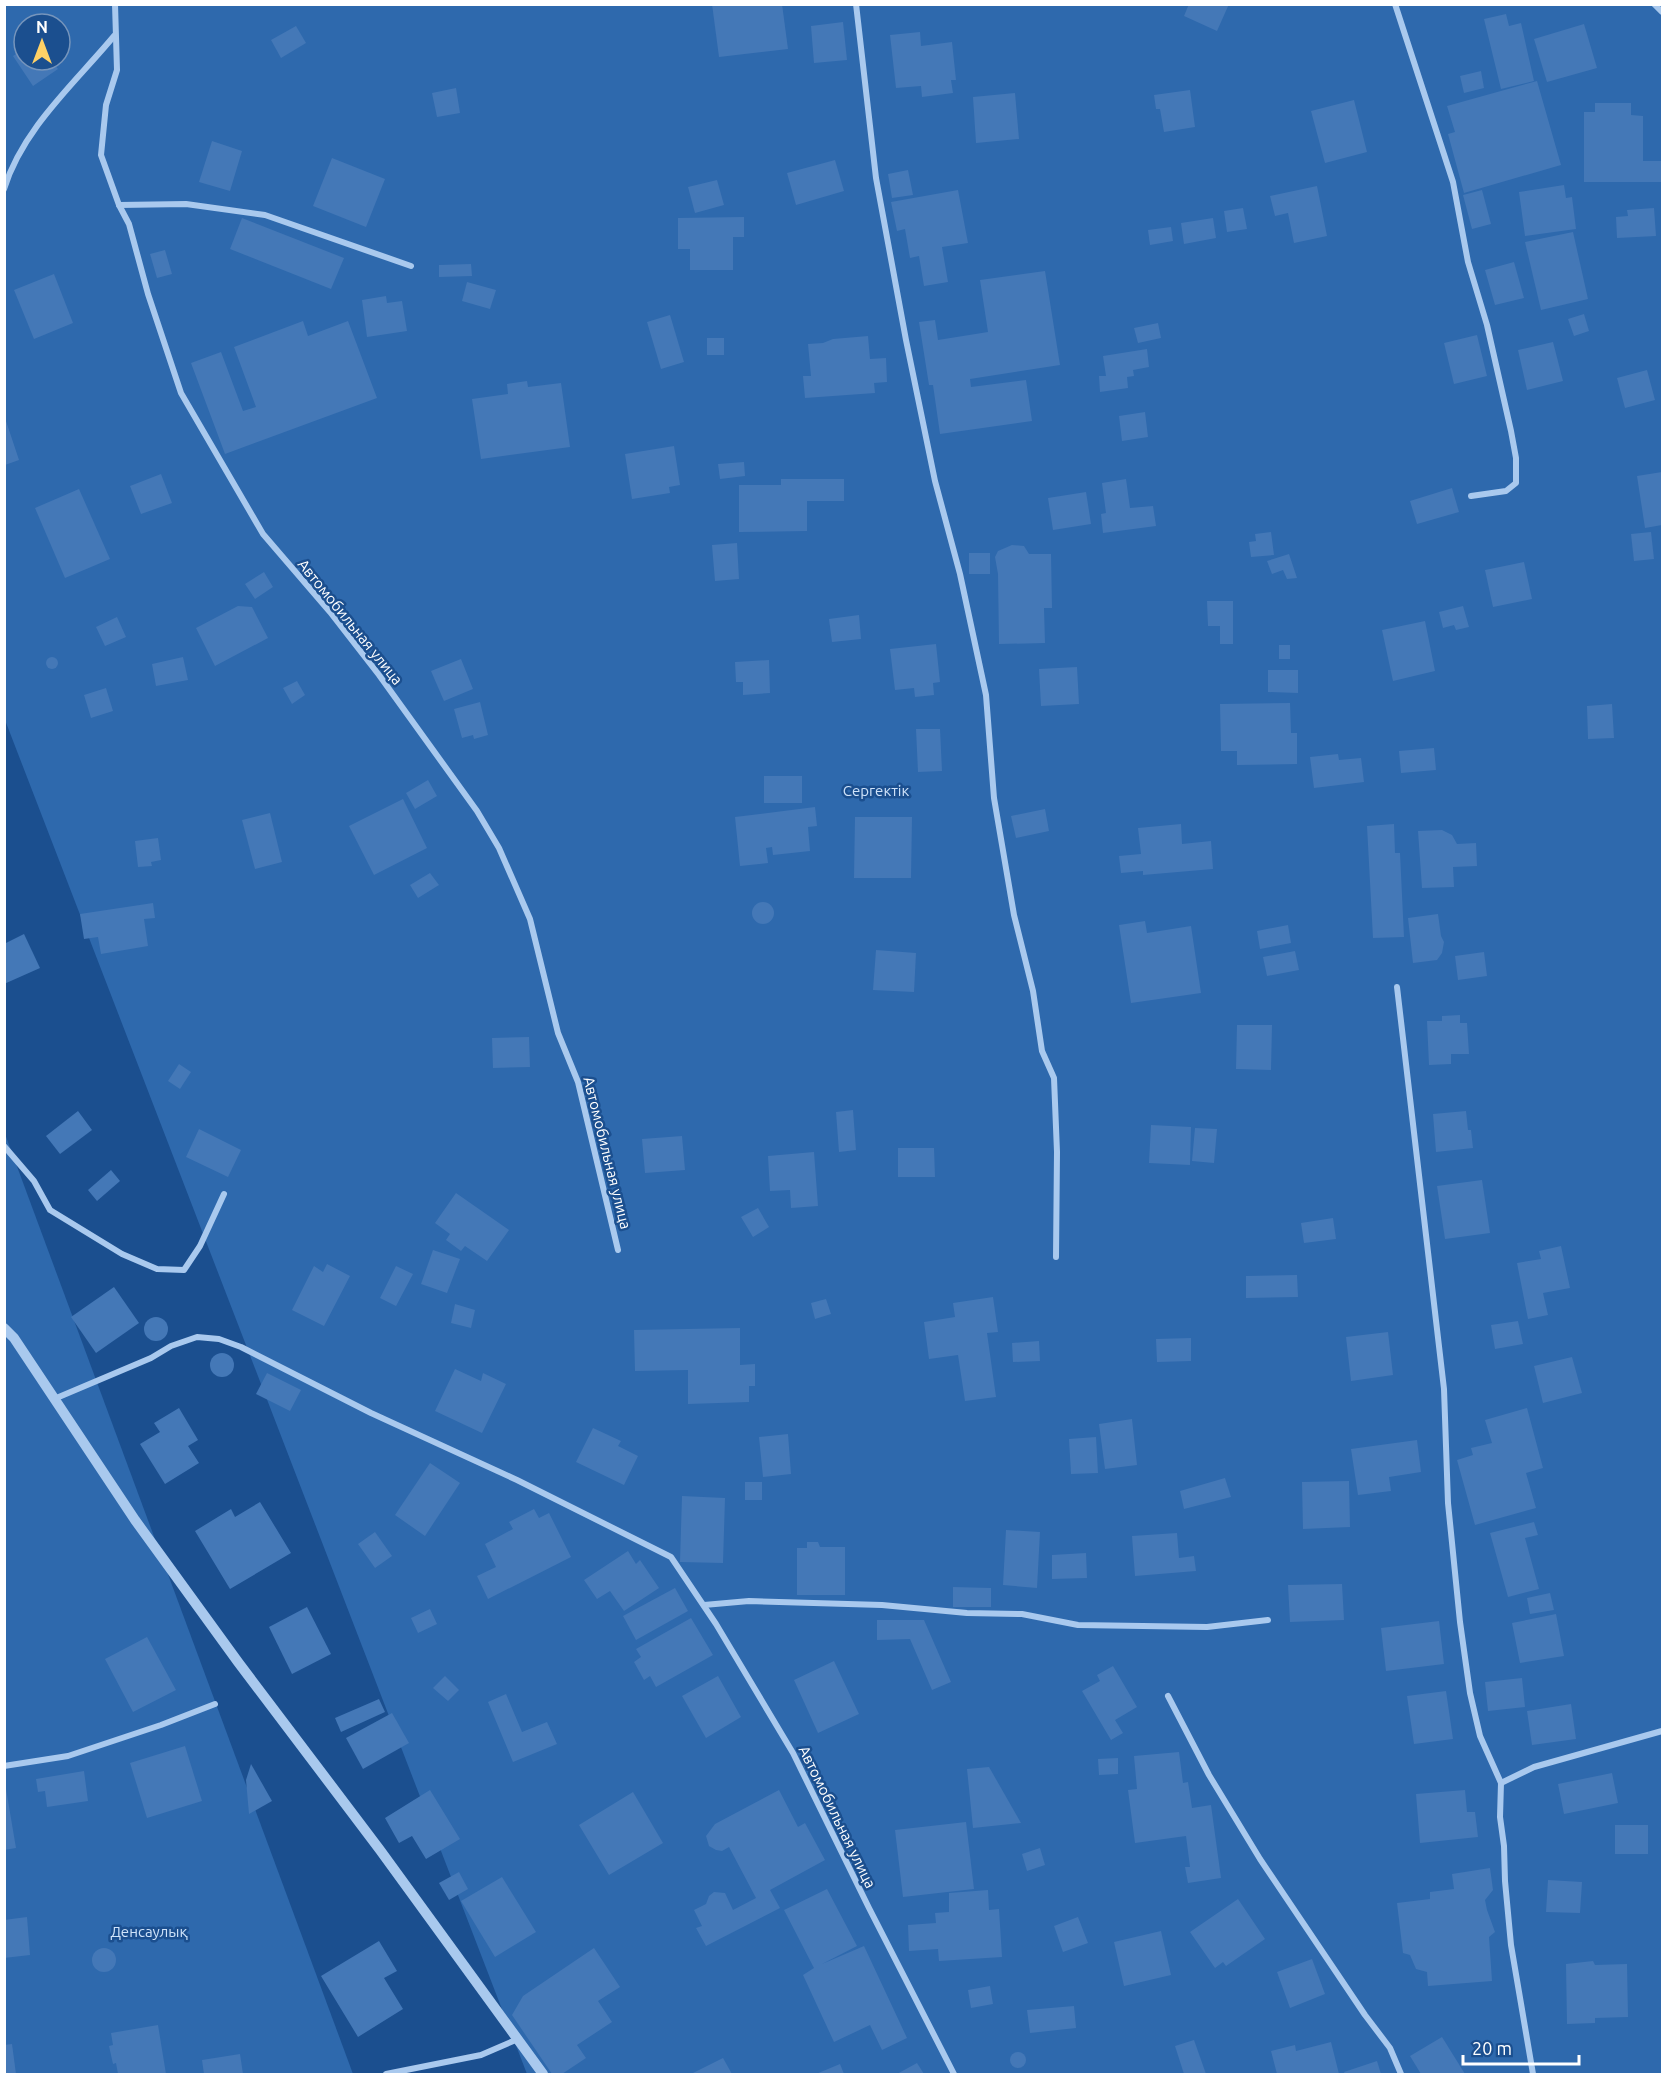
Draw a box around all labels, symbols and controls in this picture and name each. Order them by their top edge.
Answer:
north arrow [12,12,72,72]
text: N [36,18,48,36]
street label: Автомобильная улица [295,556,406,688]
park label: Сергектік [843,782,909,799]
street label: Автомобильная улица [580,1075,635,1231]
street label: Автомобильная улица [796,1743,879,1891]
park label: Денсаулық [110,1923,188,1940]
scale bar [1463,2028,1578,2066]
text: 20 m [1472,2038,1512,2058]

